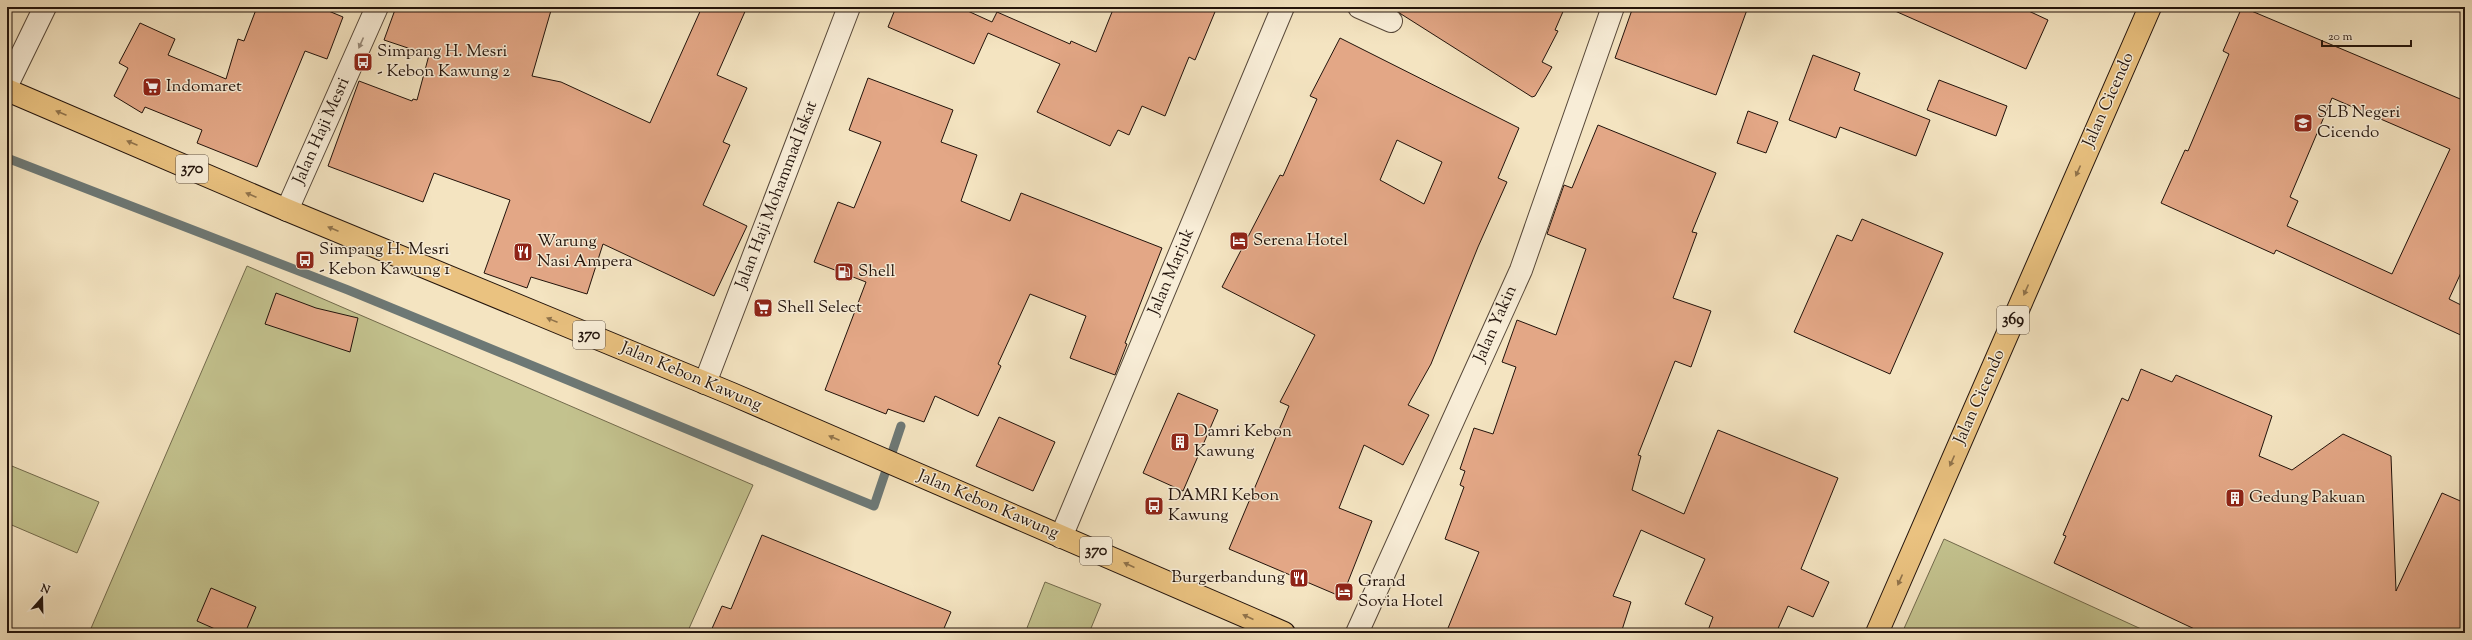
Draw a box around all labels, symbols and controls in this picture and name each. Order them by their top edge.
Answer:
scale bar [2322,22,2411,48]
text: 20 m [2328,28,2353,46]
one-way arrow [358,37,364,48]
place label: Simpang H. Mesri - Kebon Kawung 2 [377,40,510,84]
street label: Jalan Cicendo [2077,49,2141,152]
bus stop icon: Simpang H. Mesri - Kebon Kawung 2 [352,51,374,73]
street label: Jalan Haji Mesri [287,74,356,189]
place label: Indomaret [166,75,242,99]
supermarket icon: Indomaret [141,76,163,98]
street label: Jalan Haji Mohammad Iskat [730,97,824,293]
place label: SLB Negeri Cicendo [2317,101,2400,145]
one-way arrow [54,109,66,115]
school or university icon: SLB Negeri Cicendo [2292,112,2314,134]
one-way arrow [126,140,137,146]
road number: 370 [176,155,208,183]
one-way arrow [2075,165,2082,177]
one-way arrow [246,192,257,198]
one-way arrow [327,225,339,231]
street label: Jalan Marjuk [1143,225,1201,320]
place label: Serena Hotel [1253,229,1348,253]
place label: Warung Nasi Ampera [537,230,633,274]
hotel icon: Serena Hotel [1228,230,1250,252]
place label: Simpang H. Mesri - Kebon Kawung 1 [319,238,450,282]
restaurant icon: Warung Nasi Ampera [512,241,534,263]
bus stop icon: Simpang H. Mesri - Kebon Kawung 1 [294,249,316,271]
place label: Shell [858,260,896,284]
fuel station icon: Shell [833,261,855,283]
street label: Jalan Yakin [1468,282,1524,367]
one-way arrow [2023,285,2029,297]
place label: Shell Select [777,296,862,320]
supermarket icon: Shell Select [752,297,774,319]
road number: 369 [1997,306,2029,334]
one-way arrow [546,316,558,322]
road number: 370 [573,321,605,349]
street label: Jalan Kebon Kawung [616,336,765,418]
street label: Jalan Cicendo [1948,346,2012,449]
place label: Damri Kebon Kawung [1194,420,1292,464]
building icon: Damri Kebon Kawung [1169,431,1191,453]
one-way arrow [828,435,840,441]
one-way arrow [1949,455,1955,466]
street label: Jalan Kebon Kawung [913,464,1062,546]
place label: DAMRI Kebon Kawung [1168,484,1279,528]
place label: Gedung Pakuan [2249,486,2366,510]
building icon: Gedung Pakuan [2224,487,2246,509]
bus stop icon: DAMRI Kebon Kawung [1143,495,1165,517]
road number: 370 [1080,537,1112,565]
one-way arrow [1123,562,1135,568]
place label: Burgerbandung [1171,566,1285,590]
restaurant icon: Burgerbandung [1288,567,1310,589]
place label: Grand Sovia Hotel [1358,570,1443,614]
one-way arrow [1897,574,1903,585]
north arrow [22,578,62,618]
text: N [37,580,52,599]
hotel icon: Grand Sovia Hotel [1333,581,1355,603]
one-way arrow [1242,614,1254,620]

